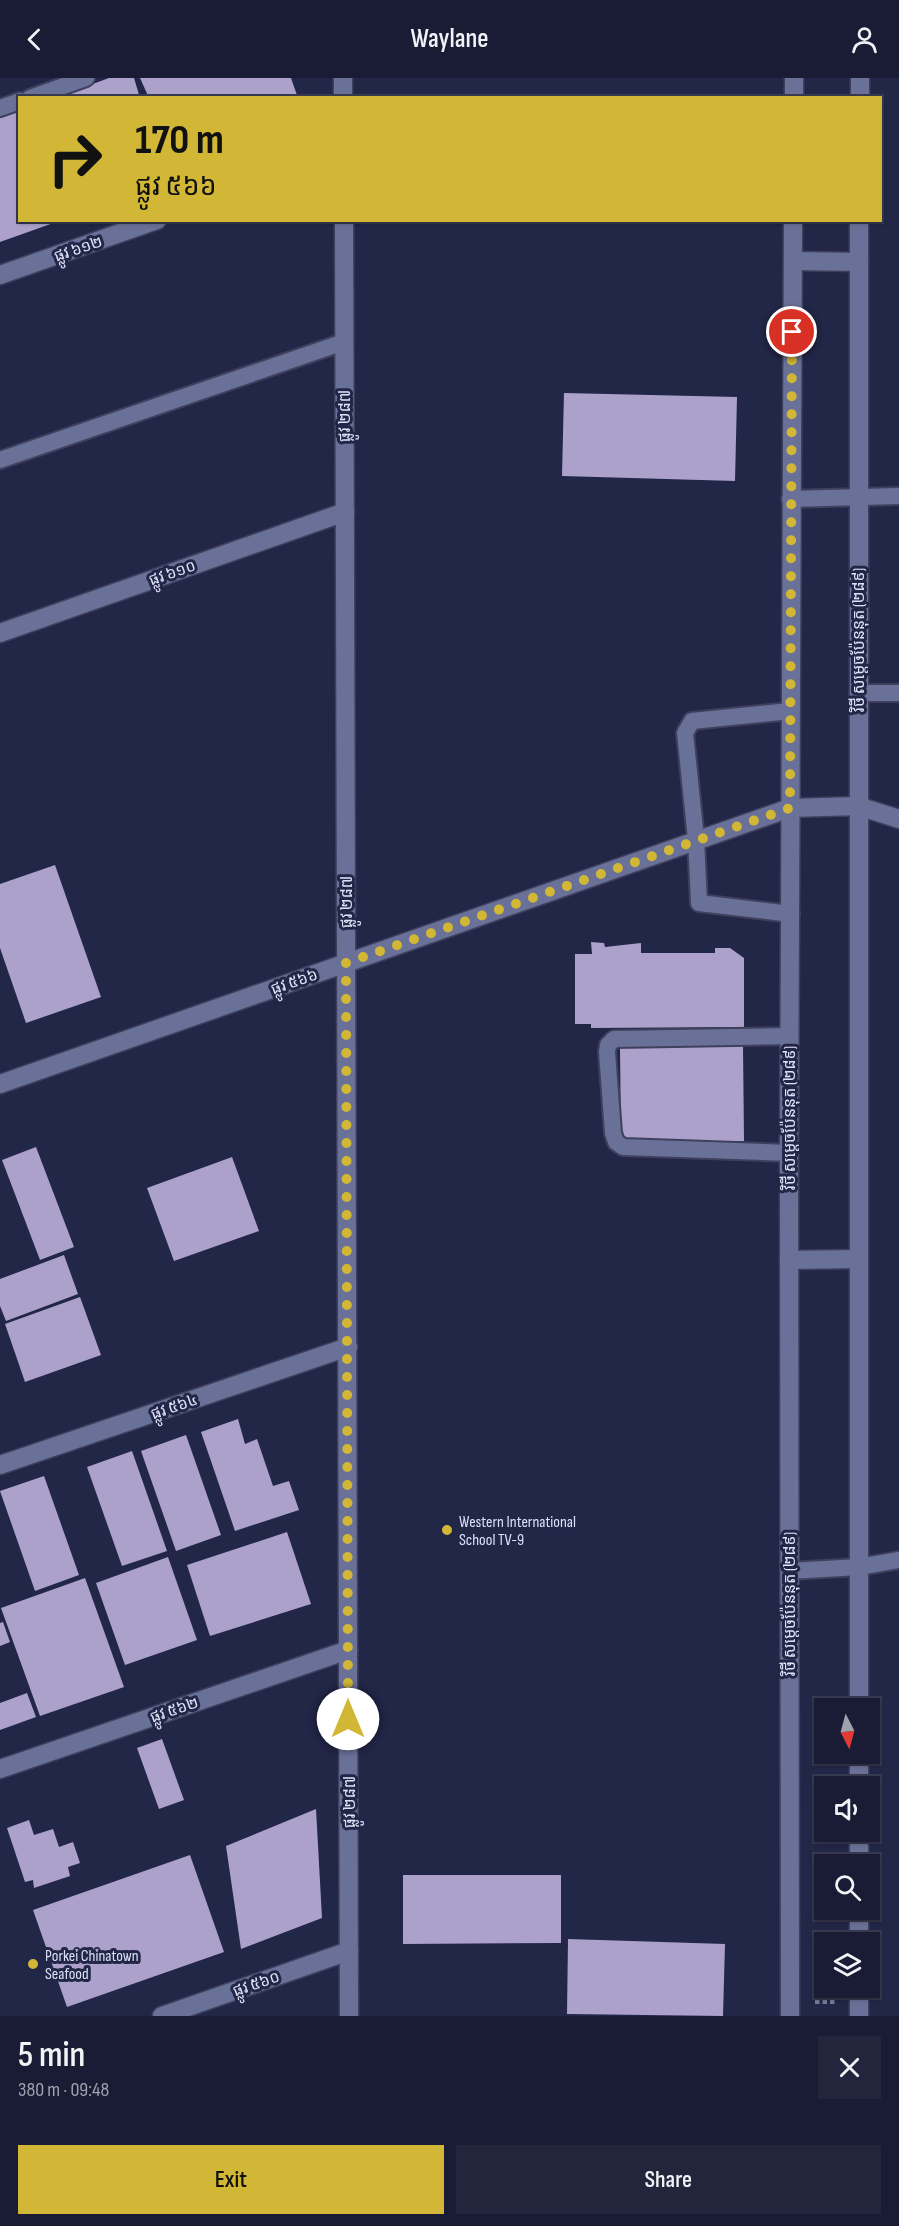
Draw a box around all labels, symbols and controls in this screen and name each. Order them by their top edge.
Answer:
icon: back [18,23,51,56]
text: Waylane [410,23,489,55]
icon: person [848,23,881,56]
text: 170 m [135,115,224,166]
icon: right [36,120,114,198]
text: ផ្លូវ ៥៦៦ [135,171,217,203]
street label: ផ្លូវ ៦១២ [52,232,107,270]
pin [766,306,817,357]
icon: arrive [775,315,808,348]
street label: ផ្លូវ ២៨៧ [336,390,359,442]
street label: ផ្លូវ ៦១០ [147,557,200,594]
street label: វិថី សម្តេចប៉ែននុត (២៨៩) [848,568,869,713]
street label: ផ្លូវ ២៨៧ [338,876,361,928]
street label: ផ្លូវ ៥៦៦ [269,966,322,1003]
street label: វិថី សម្តេចប៉ែននុត (២៨៩) [779,1046,800,1191]
street label: ផ្លូវ ៥៦៤ [149,1391,202,1428]
place label: Western International School TV-9 [459,1513,576,1550]
marker: Western International School TV-9 [440,1523,454,1537]
street label: វិថី សម្តេចប៉ែននុត (២៨៩) [779,1532,800,1677]
position arrow [316,1687,380,1751]
street label: ផ្លូវ ៥៦២ [148,1693,203,1731]
north arrow [814,1698,880,1764]
map controls [814,1698,880,1998]
street label: ផ្លូវ ២៨៧ [341,1776,364,1828]
button: sound [814,1776,880,1842]
button: search [814,1854,880,1920]
button: layers [814,1932,880,1998]
place label: Porkei Chinatown Seafood [45,1947,139,1984]
marker: Porkei Chinatown Seafood [26,1957,40,1971]
street label: ផ្លូវ ៥៦០ [231,1968,284,2005]
text: 5 min [18,2034,85,2077]
button: close [818,2036,881,2099]
text: 380 m · 09:48 [18,2078,109,2102]
button: Exit [18,2145,444,2214]
button: Share [456,2145,881,2214]

